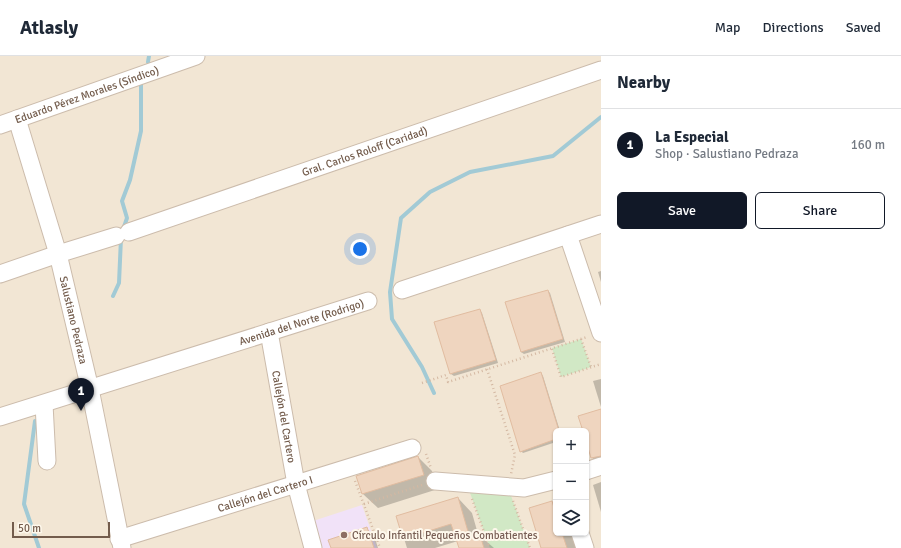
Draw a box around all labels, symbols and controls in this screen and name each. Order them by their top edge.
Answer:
text: Atlasly [20,16,78,40]
text: Map [715,19,741,36]
text: Directions [763,19,824,36]
text: Saved [846,19,881,36]
street label: Eduardo Pérez Morales (Síndico) [13,64,161,126]
text: Nearby [617,72,670,93]
street label: Gral. Carlos Roloff (Caridad) [300,124,429,179]
text: La Especial [655,128,729,146]
text: 1 [626,137,634,153]
text: 160 m [851,137,885,153]
text: Shop · Salustiano Pedraza [655,146,798,162]
button: Save [617,192,747,229]
button: Share [755,192,885,229]
your location [350,239,370,259]
street label: Salustiano Pedraza [57,275,90,366]
street label: Avenida del Norte (Rodrigo) [238,297,366,348]
street label: Callejón del Cartero [269,370,298,464]
pin: 1 [68,378,94,411]
map controls [553,428,589,536]
button: + [553,428,589,464]
button: − [553,464,589,500]
street label: Callejón del Cartero I [216,473,315,515]
button: layers [553,500,589,536]
scale bar [12,520,110,539]
text: 50 m [18,522,41,535]
place label: Círculo Infantil Pequeños Combatientes [352,529,538,542]
marker: Círculo Infantil Pequeños Combatientes [339,530,349,540]

